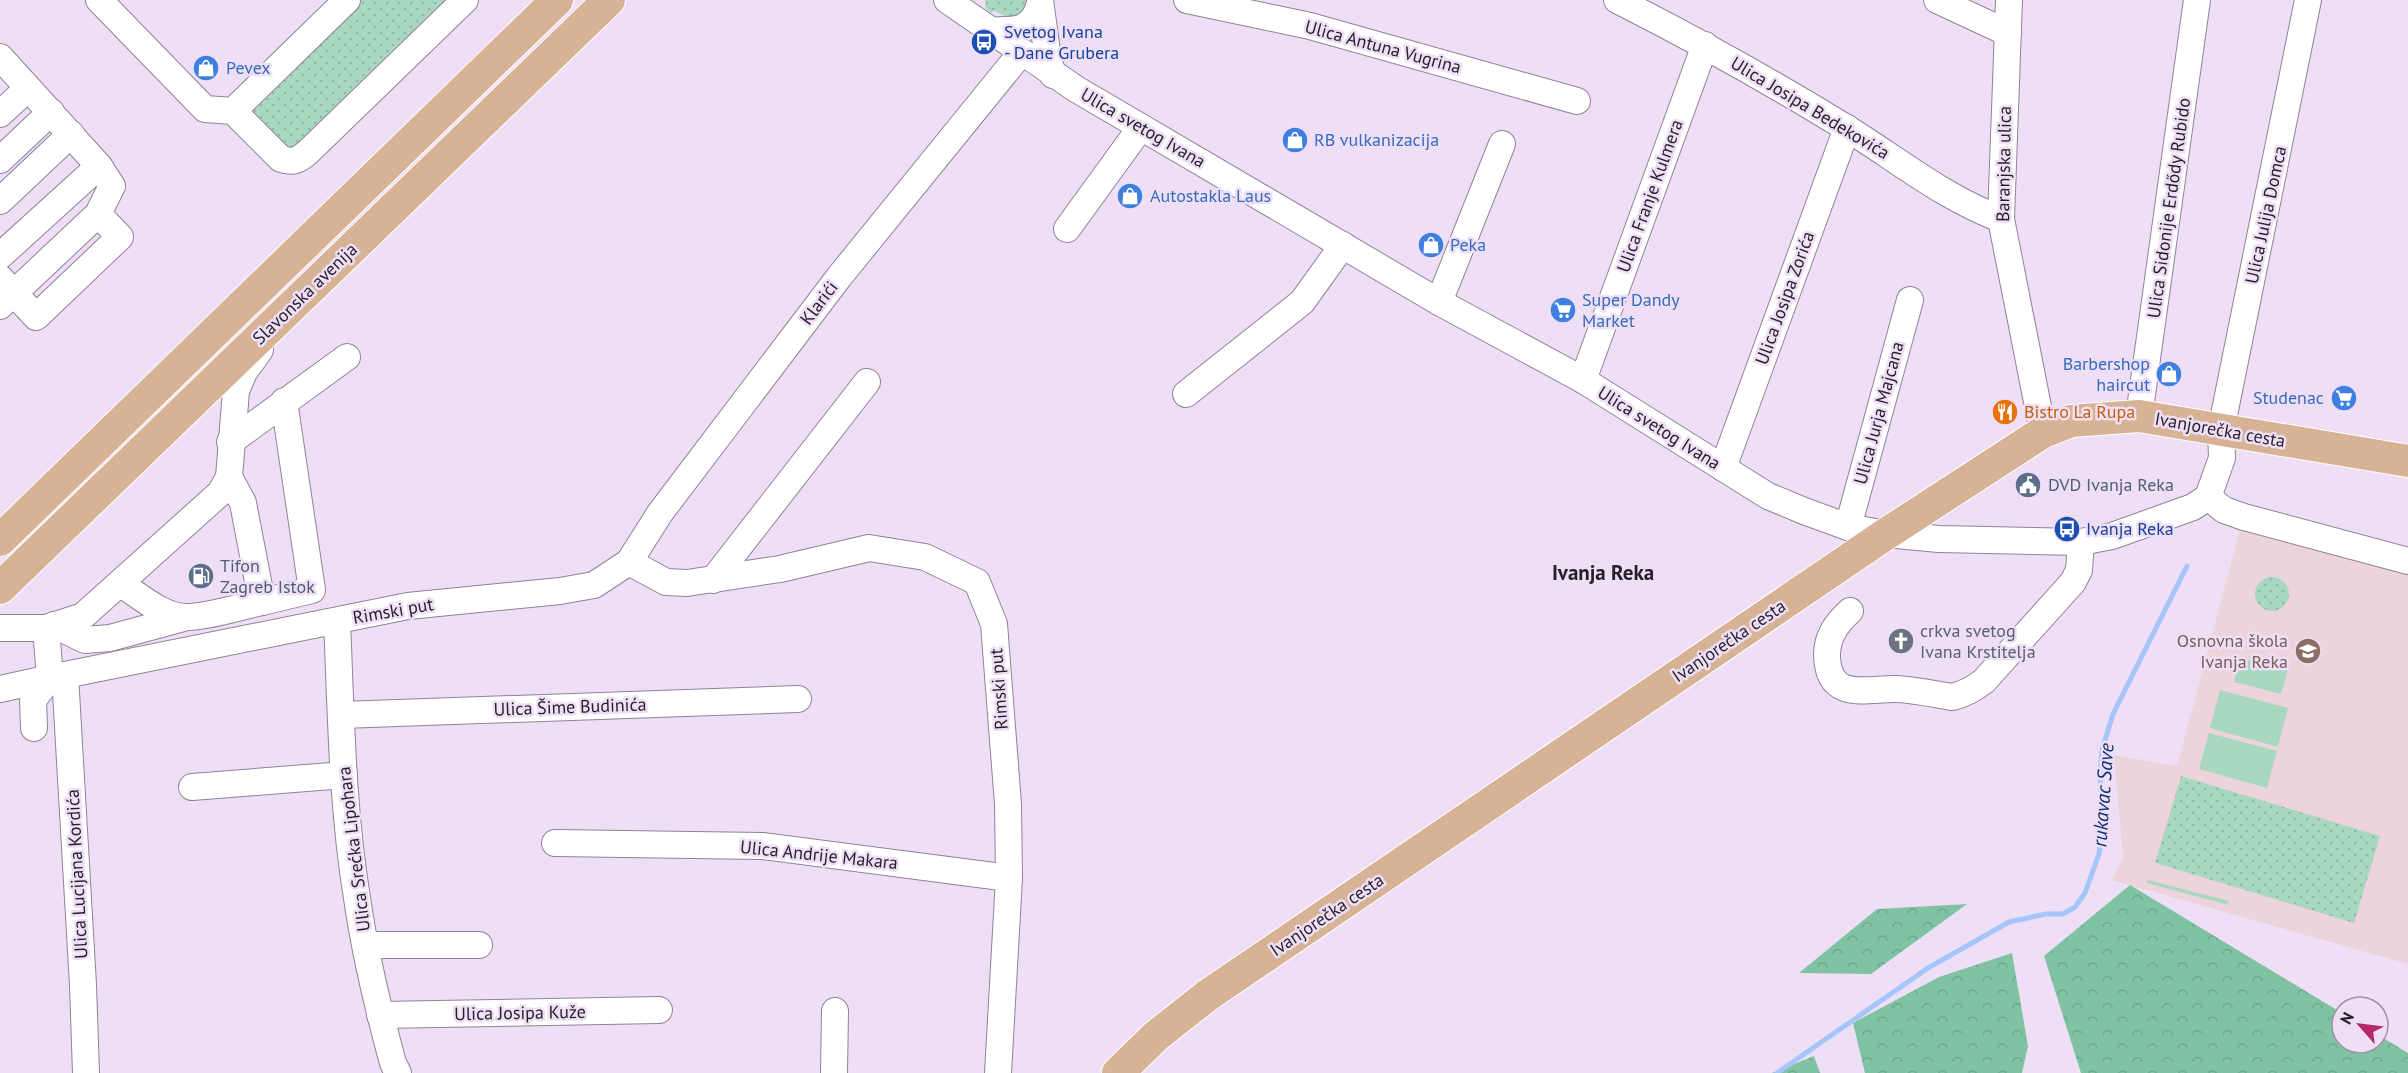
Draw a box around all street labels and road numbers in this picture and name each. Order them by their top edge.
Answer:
street label: Ulica Antuna Vugrina [1303,15,1464,78]
street label: Ulica Josipa Bedekovića [1727,51,1894,164]
street label: Ulica svetog Ivana [1077,82,1210,173]
street label: Ulica Sidonije Erdődy Rubido [2142,96,2195,320]
street label: Baranjska ulica [1991,106,2016,222]
street label: Ulica Franje Kulmera [1611,116,1688,275]
street label: Ulica Julija Domca [2240,144,2291,286]
street label: Ulica Josipa Zorića [1750,228,1819,368]
street label: Slavonska avenija [248,238,362,349]
street label: Klarići [795,276,843,329]
street label: Ulica Jurja Majcana [1848,339,1909,487]
street label: Ulica svetog Ivana [1594,381,1725,475]
street label: Ivanjorečka cesta [2153,407,2287,452]
street label: Rimski put [351,592,435,629]
street label: Ivanjorečka cesta [1668,594,1790,687]
street label: Rimski put [984,648,1013,731]
street label: Ulica Šime Budinića [493,692,647,721]
street label: Ulica Srećka Lipohara [332,765,375,933]
street label: Ulica Lucijana Kordića [61,789,92,960]
street label: Ulica Andrije Makara [739,835,899,874]
street label: Ivanjorečka cesta [1266,868,1388,961]
street label: Ulica Josipa Kuže [454,1000,586,1025]

